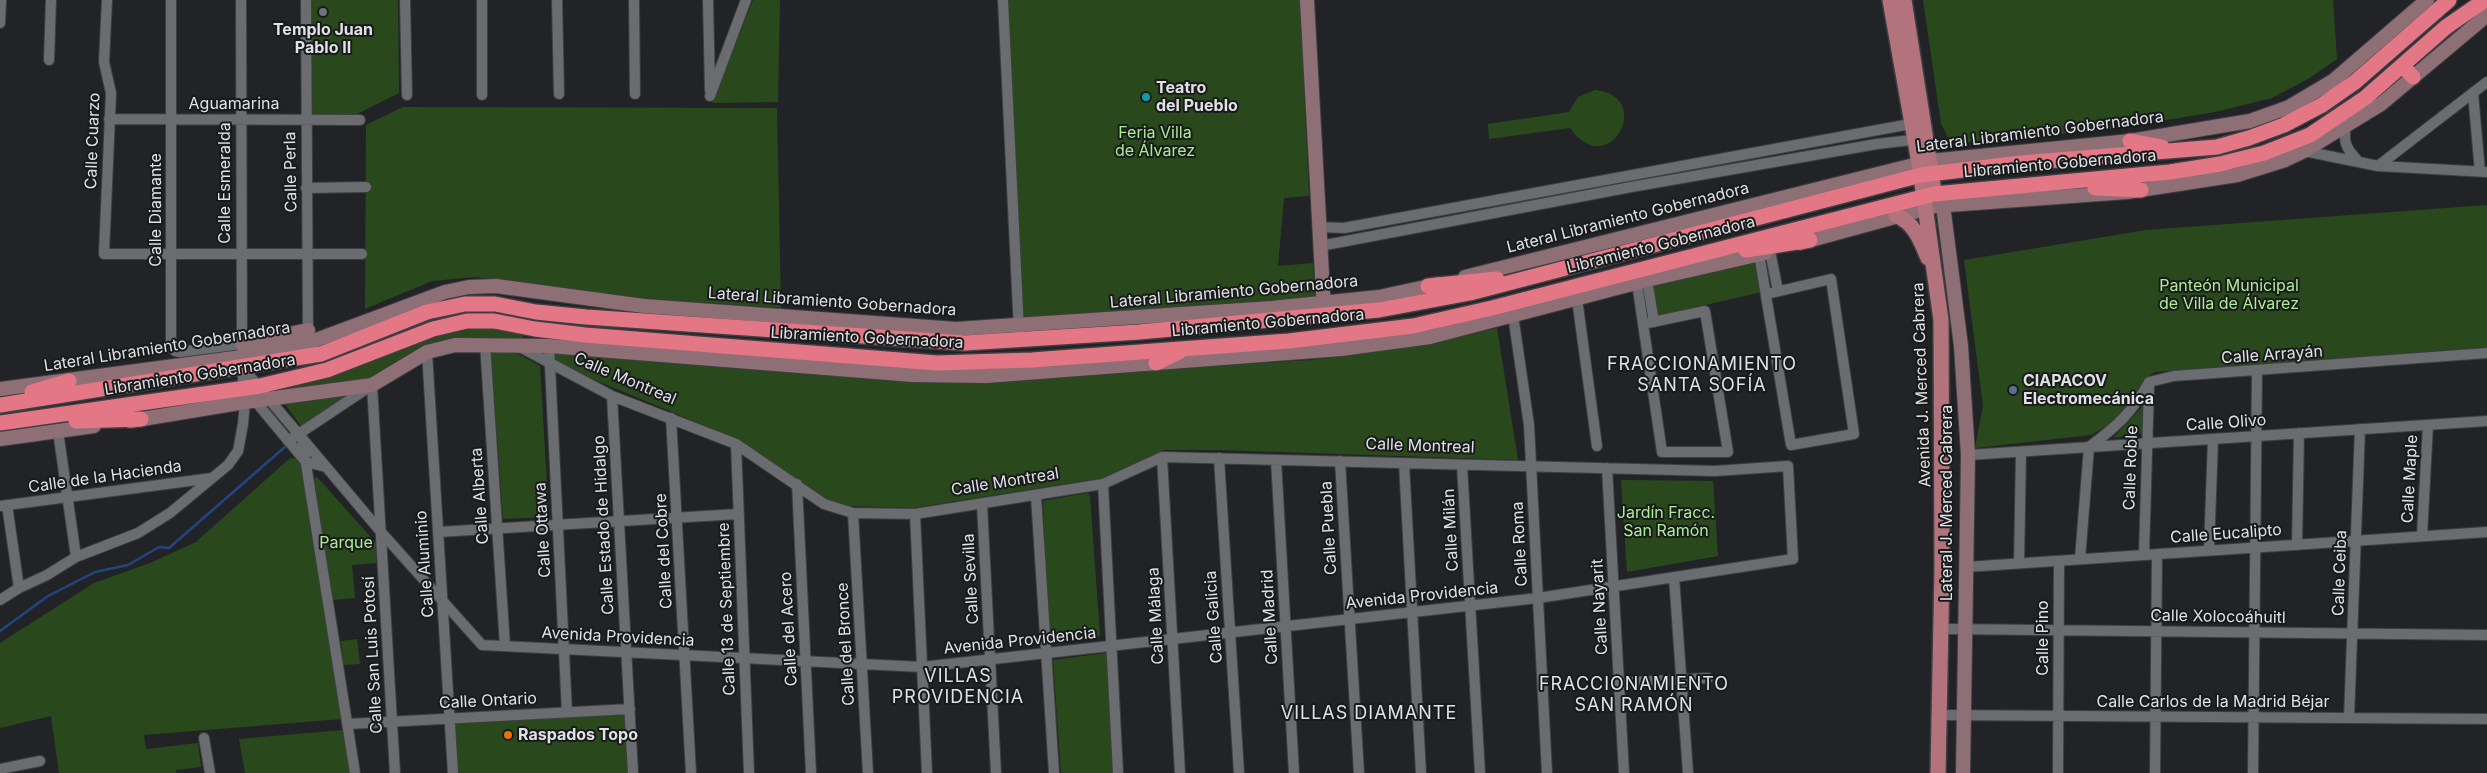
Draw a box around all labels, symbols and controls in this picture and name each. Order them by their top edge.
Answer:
marker: Templo Juan Pablo II [317,6,329,18]
place label: Templo Juan Pablo II [273,20,373,58]
place label: Teatro del Pueblo [1156,78,1238,116]
marker: Teatro del Pueblo [1140,91,1152,103]
street label: Calle Cuarzo [82,92,104,190]
street label: Aguamarina [189,94,279,114]
street label: Lateral Libramiento Gobernadora [1915,107,2165,157]
street label: Calle Esmeralda [215,122,235,244]
park label: Feria Villa de Álvarez [1115,123,1195,161]
street label: Calle Perla [281,131,301,213]
street label: Libramiento Gobernadora [1963,146,2157,182]
street label: Calle Diamante [146,153,166,267]
street label: Lateral Libramiento Gobernadora [1505,179,1751,257]
street label: Libramiento Gobernadora [1565,212,1757,278]
street label: Lateral Libramiento Gobernadora [1109,272,1359,312]
park label: Panteón Municipal de Villa de Álvarez [2159,276,2299,314]
street label: Avenida J. Merced Cabrera [1909,282,1935,488]
street label: Lateral Libramiento Gobernadora [707,284,957,320]
street label: Libramiento Gobernadora [1171,305,1365,341]
street label: Lateral Libramiento Gobernadora [42,318,292,376]
street label: Libramiento Gobernadora [770,323,964,353]
street label: Calle Arrayán [2221,342,2323,368]
street label: Calle Montreal [571,349,679,409]
street label: Libramiento Gobernadora [103,350,297,400]
district label: FRACCIONAMIENTO SANTA SOFÍA [1605,354,1799,396]
place label: CIAPACOV Electromecánica [2023,371,2154,409]
marker: CIAPACOV Electromecánica [2007,384,2019,396]
street label: Lateral J. Merced Cabrera [1937,405,1957,601]
street label: Calle Olivo [2185,411,2267,435]
street label: Calle Roble [2120,425,2142,511]
street label: Calle Maple [2398,434,2422,524]
street label: Calle Estado de Hidalgo [590,435,618,615]
street label: Calle Montreal [1365,435,1475,457]
street label: Calle Alberta [467,447,493,545]
street label: Calle de la Hacienda [27,457,183,497]
street label: Calle Montreal [950,464,1060,500]
street label: Calle Puebla [1317,481,1341,575]
street label: Calle Ottawa [531,482,555,578]
street label: Calle Milán [1439,488,1463,572]
street label: Calle del Cobre [651,493,677,609]
street label: Calle Roma [1508,501,1532,587]
park label: Jardín Fracc. San Ramón [1617,503,1715,541]
street label: Calle Aluminio [412,510,438,618]
street label: Calle Eucalipto [2170,521,2282,547]
street label: Calle 13 de Septiembre [714,522,740,696]
street label: Calle Ceiba [2329,530,2351,616]
park label: Parque [319,533,373,553]
street label: Calle Sevilla [959,533,983,625]
street label: Calle Nayarit [1588,558,1612,656]
street label: Calle Málaga [1144,567,1168,665]
street label: Calle Madrid [1258,569,1282,665]
street label: Calle Galicia [1201,570,1227,664]
street label: Calle del Acero [776,571,802,687]
street label: Calle San Luis Potosí [359,576,387,734]
street label: Avenida Providencia [1345,578,1499,614]
street label: Calle del Bronce [833,582,859,706]
street label: Calle Pino [2033,600,2053,676]
street label: Calle Xolocoáhuitl [2150,606,2286,628]
street label: Avenida Providencia [541,623,695,651]
street label: Avenida Providencia [943,623,1097,659]
district label: VILLAS PROVIDENCIA [890,666,1026,709]
district label: FRACCIONAMIENTO SAN RAMÓN [1537,674,1731,716]
street label: Calle Ontario [439,689,537,713]
street label: Calle Carlos de la Madrid Béjar [2097,692,2329,712]
district label: VILLAS DIAMANTE [1279,703,1459,725]
place label: Raspados Topo [518,725,638,745]
marker: Raspados Topo [502,729,514,741]

